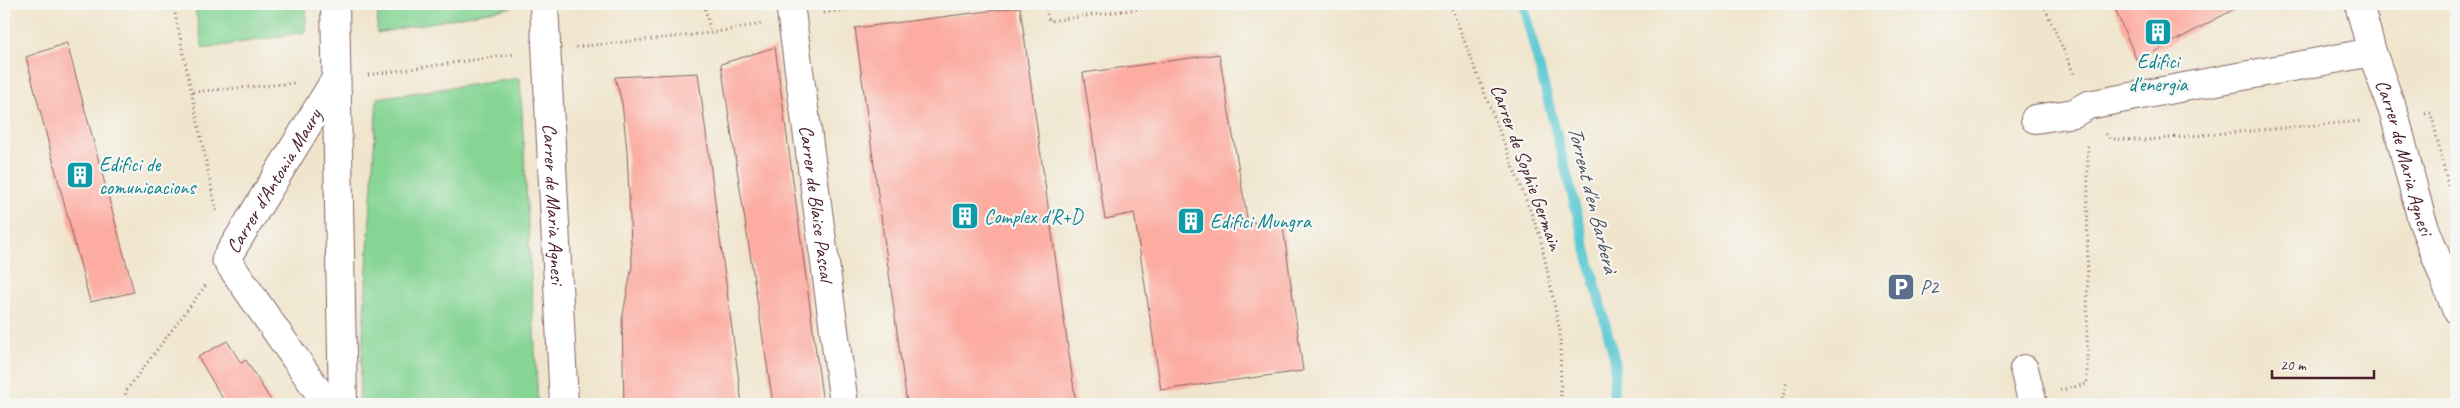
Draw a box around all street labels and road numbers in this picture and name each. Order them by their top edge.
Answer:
street label: Carrer de Maria Agnesi [2370,76,2440,241]
street label: Carrer de Sophie Germain [1485,81,1569,255]
street label: Carrer d'Antonia Maury [221,104,328,258]
street label: Carrer de Maria Agnesi [537,123,570,287]
street label: Carrer de Blaise Pascal [793,124,840,286]

